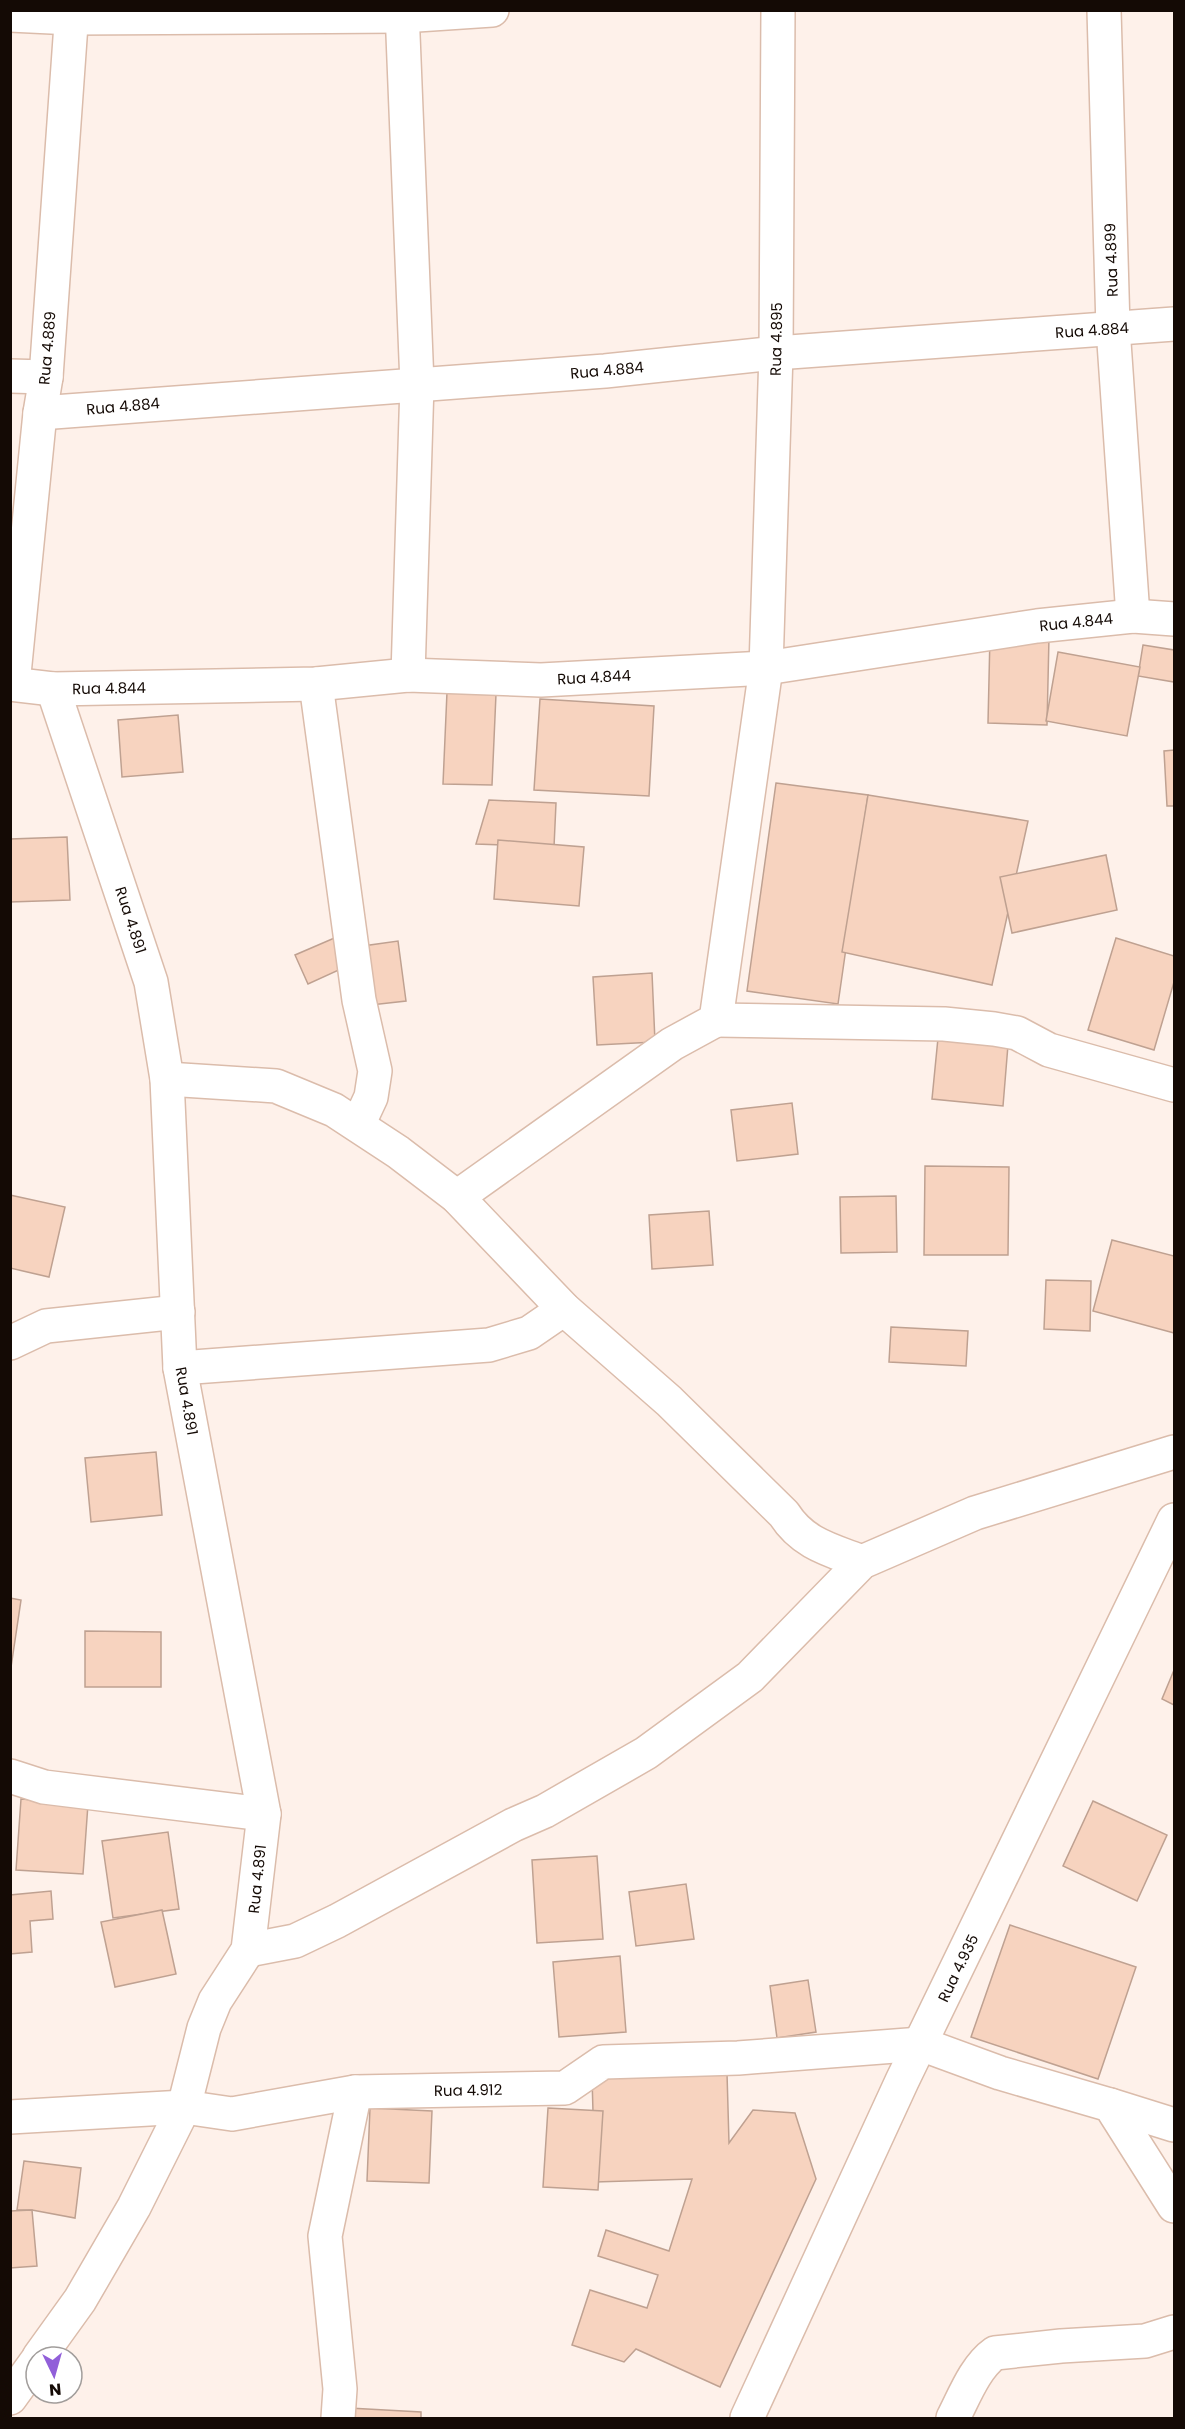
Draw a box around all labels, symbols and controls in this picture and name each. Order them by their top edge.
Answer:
street label: Rua 4.899 [1099,223,1123,297]
street label: Rua 4.895 [765,302,787,376]
street label: Rua 4.889 [33,310,61,386]
street label: Rua 4.884 [1054,317,1130,343]
street label: Rua 4.884 [569,356,645,384]
street label: Rua 4.884 [85,392,161,420]
street label: Rua 4.844 [1038,608,1114,636]
street label: Rua 4.844 [557,665,631,689]
street label: Rua 4.844 [72,677,146,699]
street label: Rua 4.891 [110,884,152,956]
street label: Rua 4.891 [171,1365,203,1437]
street label: Rua 4.891 [243,1844,271,1914]
street label: Rua 4.935 [933,1931,983,2005]
street label: Rua 4.912 [434,2079,502,2101]
north arrow [24,2345,84,2405]
text: N [48,2377,62,2401]

